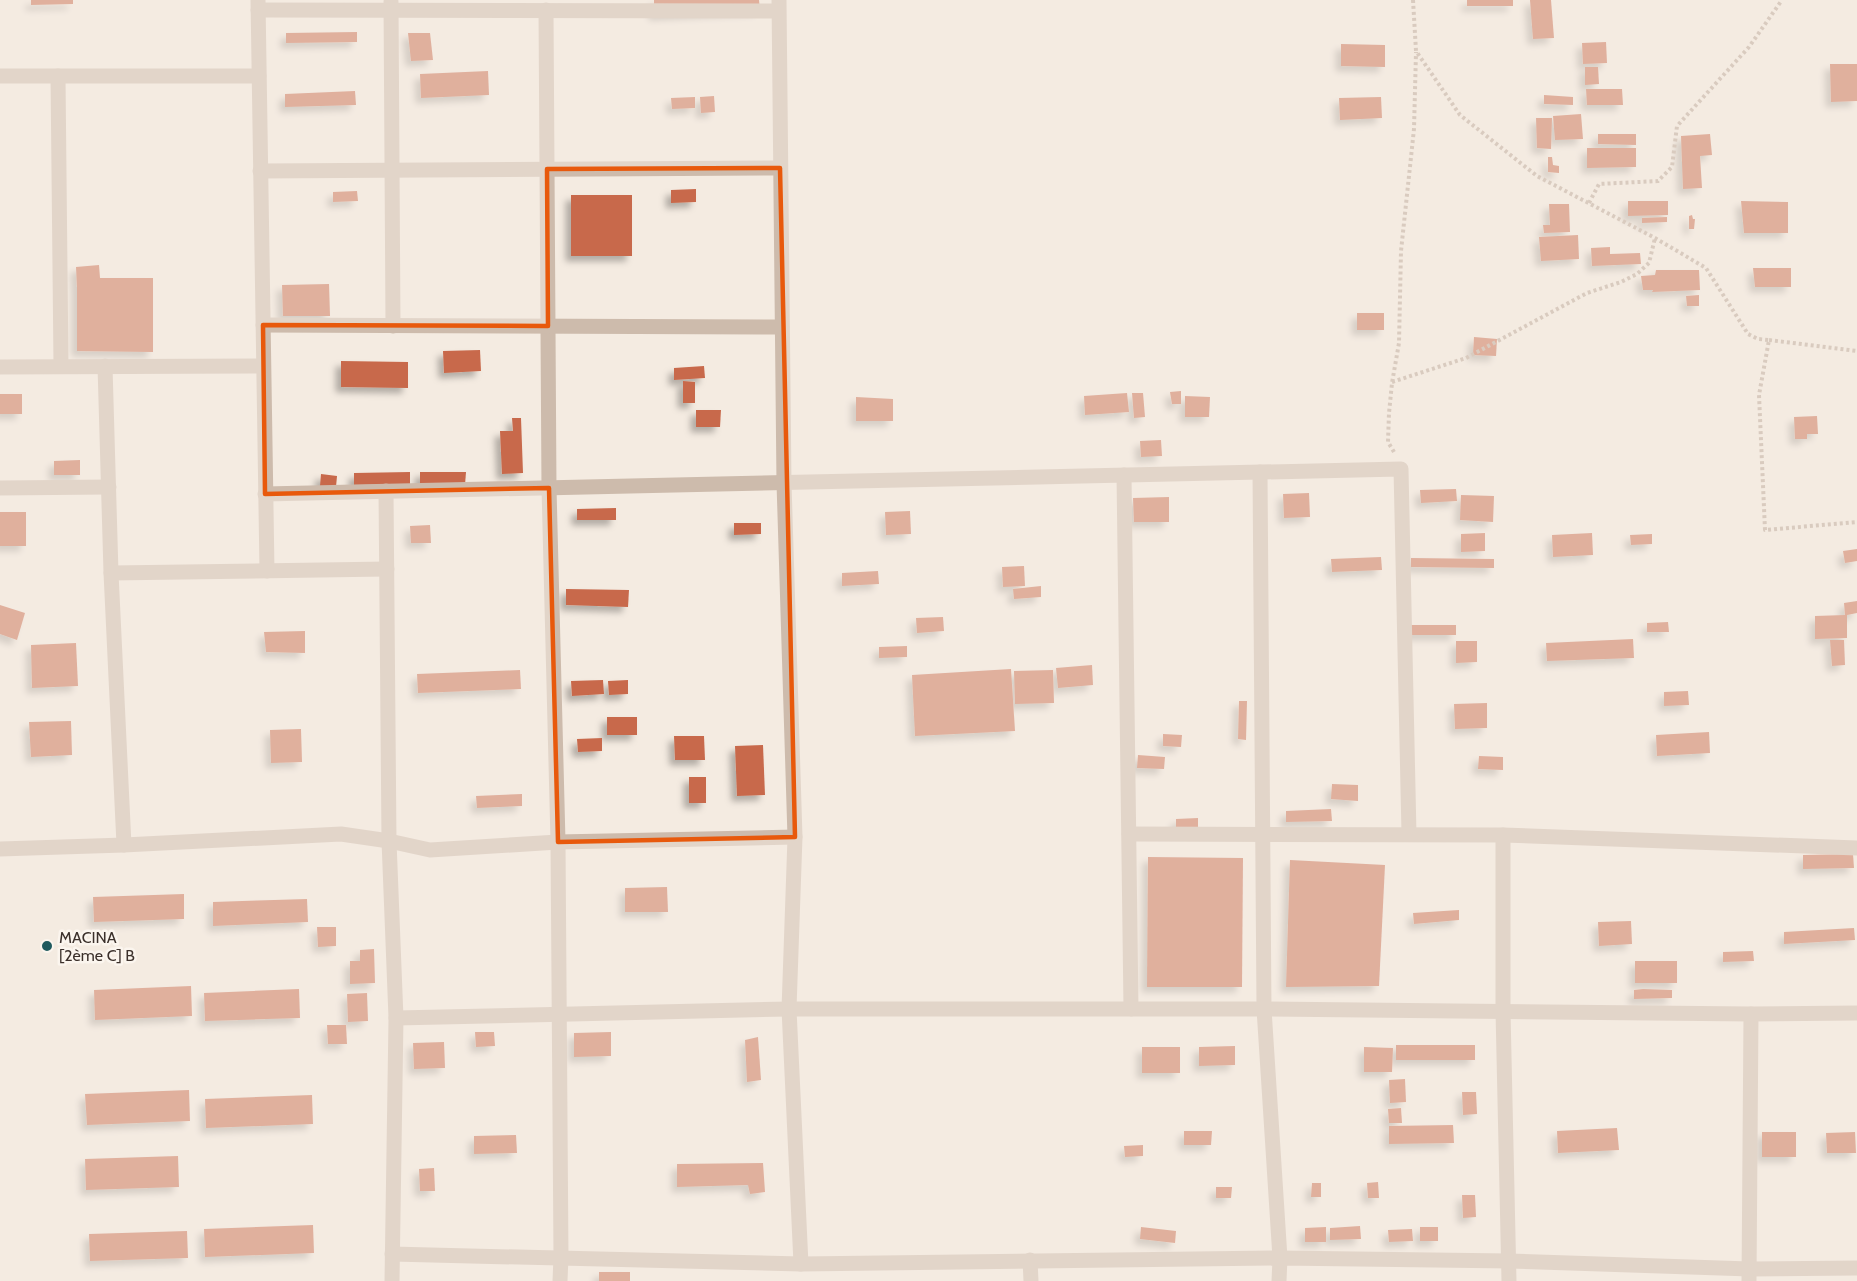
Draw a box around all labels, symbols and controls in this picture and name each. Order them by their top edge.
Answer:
place label: MACINA [2ème C] B [59,928,135,965]
marker: MACINA [2ème C] B [40,939,54,953]

